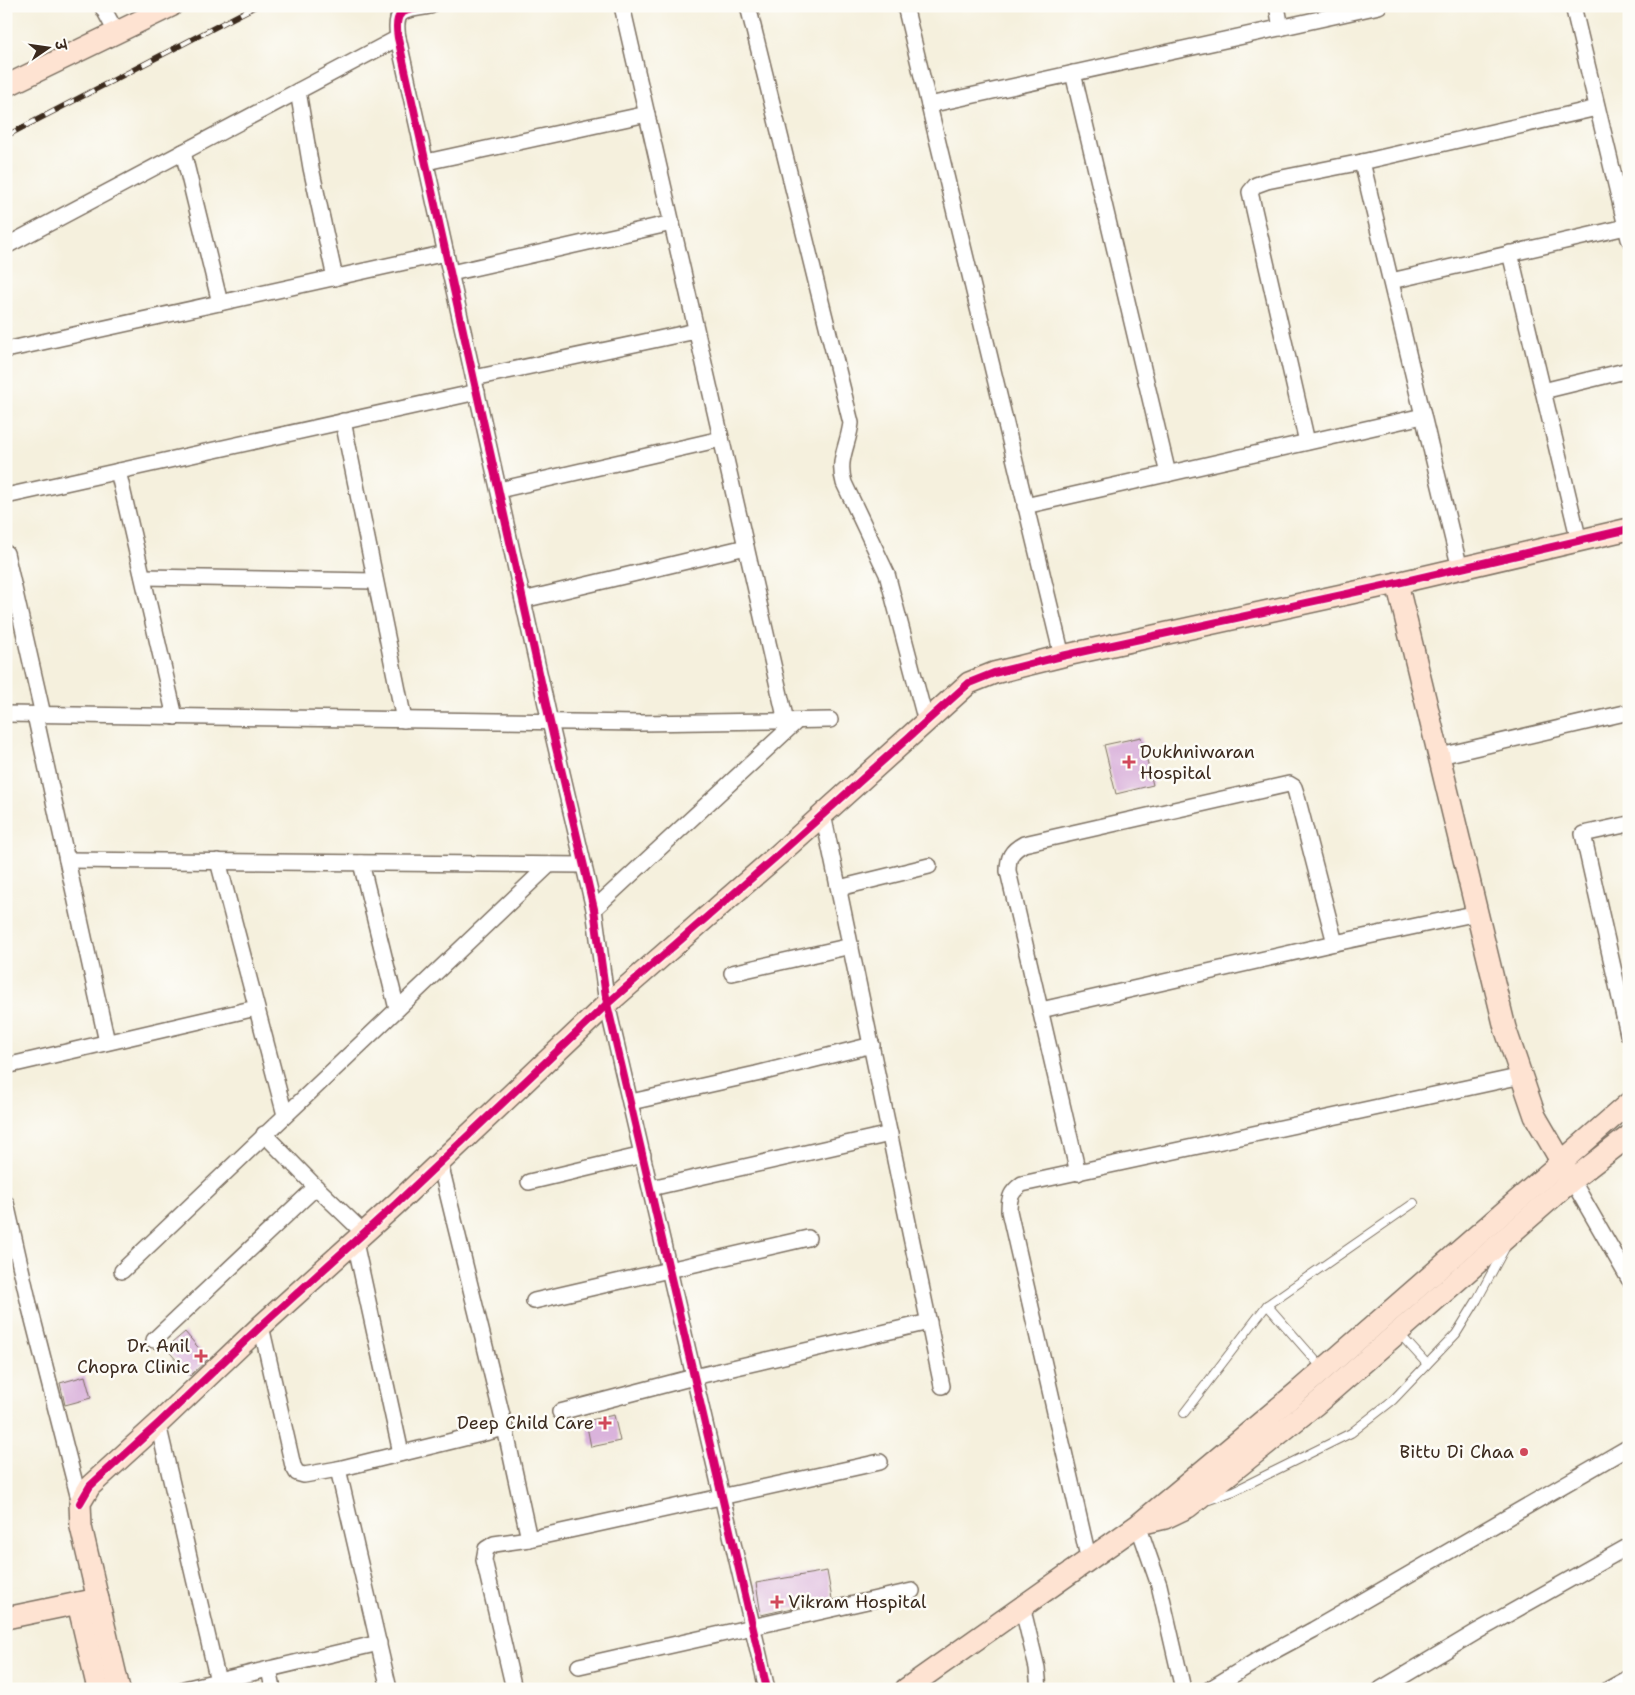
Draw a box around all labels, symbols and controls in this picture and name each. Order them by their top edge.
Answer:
north arrow [22,22,72,72]
text: उ [50,37,71,53]
place label: Dukhniwaran Hospital [1140,740,1255,785]
marker: Dukhniwaran Hospital [1122,755,1136,769]
place label: Dr. Anil Chopra Clinic [77,1334,191,1379]
marker: Dr. Anil Chopra Clinic [194,1349,208,1363]
place label: Deep Child Care [457,1411,594,1435]
marker: Deep Child Care [598,1416,612,1430]
place label: Bittu Di Chaa [1400,1440,1514,1464]
marker: Bittu Di Chaa [1518,1446,1530,1458]
place label: Vikram Hospital [788,1590,927,1614]
marker: Vikram Hospital [770,1595,784,1609]

